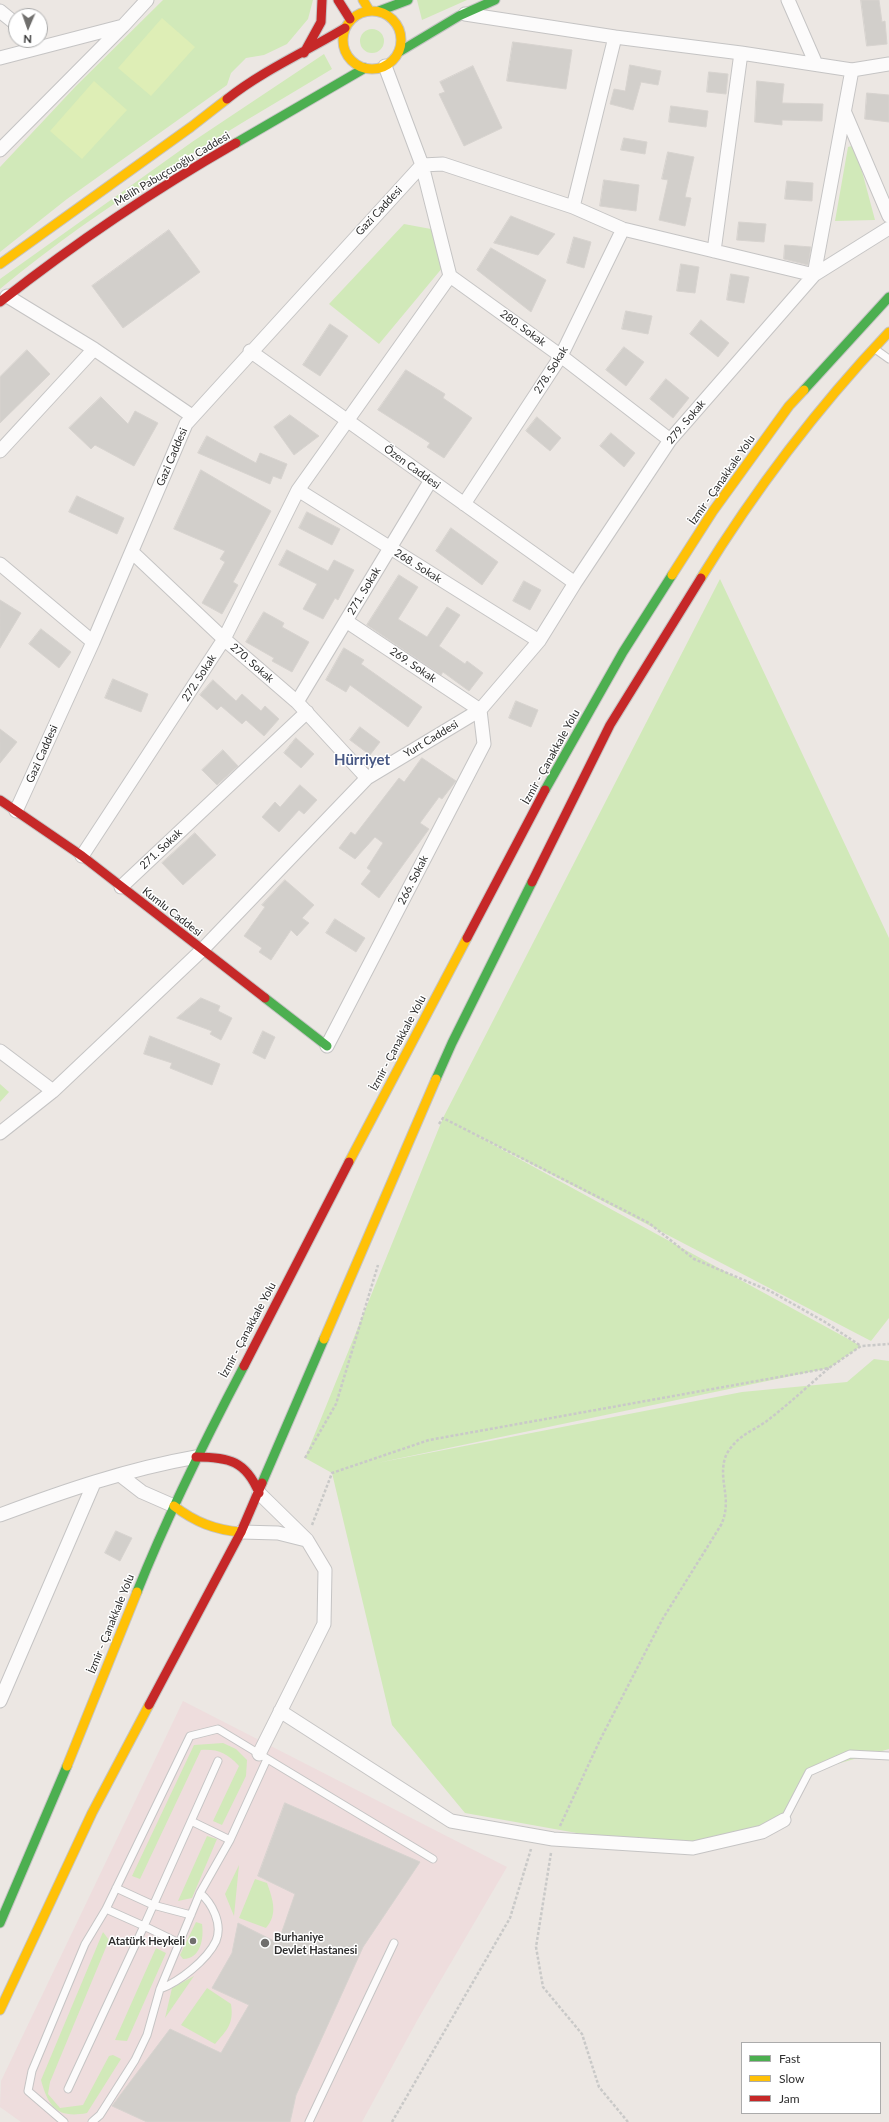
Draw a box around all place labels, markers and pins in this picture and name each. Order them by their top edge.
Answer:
place label: Burhaniye Devlet Hastanesi [274,1930,357,1956]
place label: Atatürk Heykeli [108,1934,185,1948]
marker: Atatürk Heykeli [188,1936,198,1946]
marker: Burhaniye Devlet Hastanesi [259,1937,271,1949]

